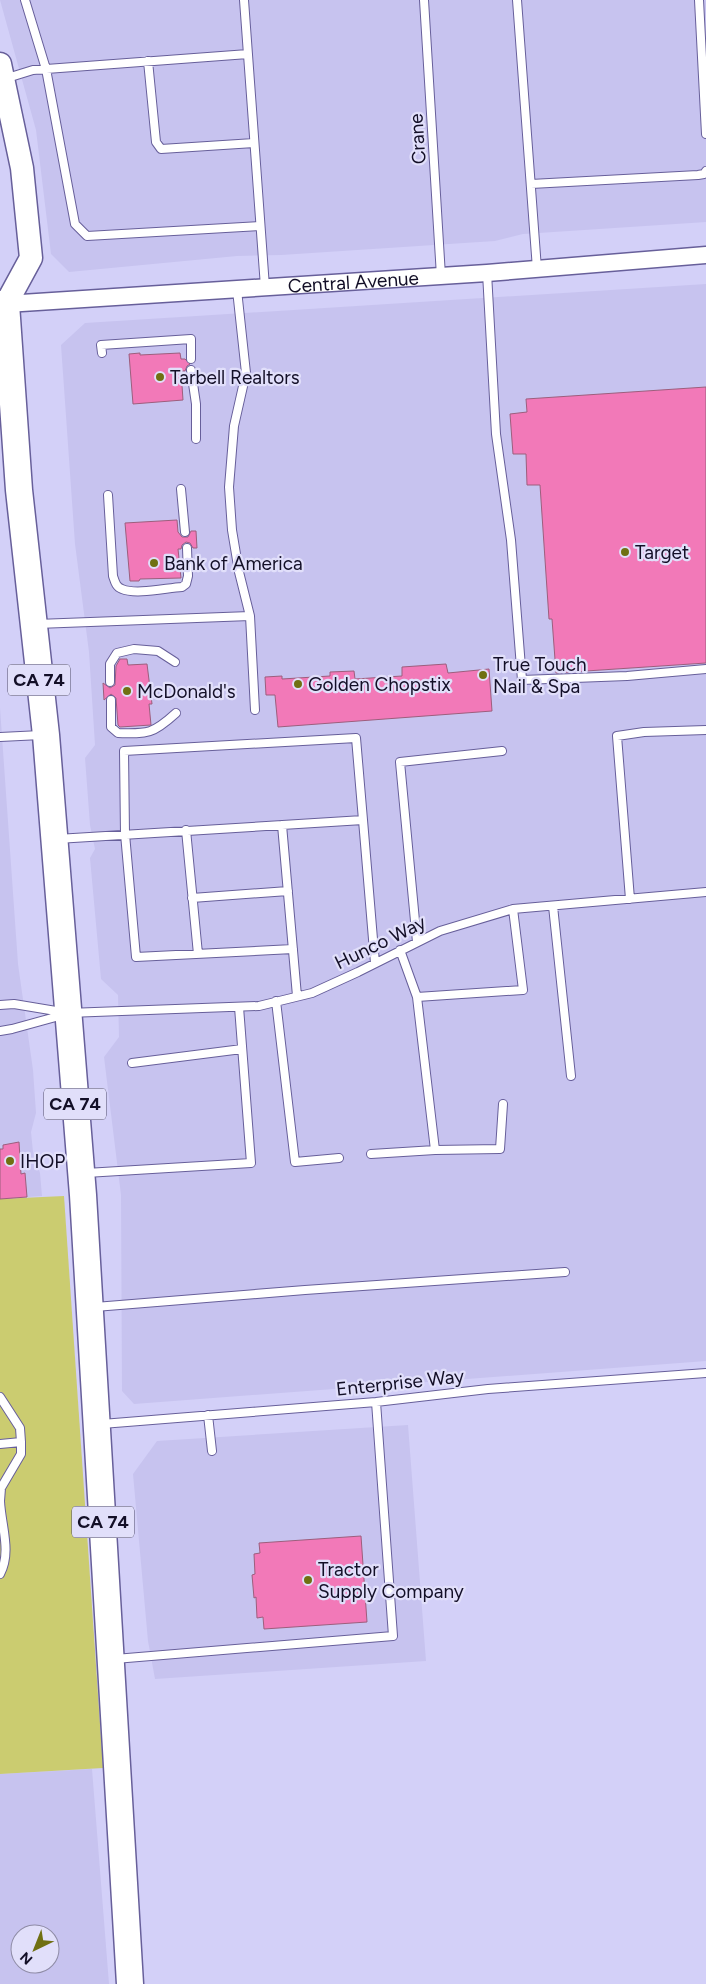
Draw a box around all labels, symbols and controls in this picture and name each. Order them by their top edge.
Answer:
street label: Crane [404,113,431,165]
street label: Central Avenue [287,266,420,298]
place label: Tarbell Realtors [170,366,300,389]
marker: Tarbell Realtors [154,371,166,383]
place label: Target [635,541,689,564]
marker: Target [619,546,631,558]
place label: Bank of America [164,552,303,575]
marker: Bank of America [148,557,160,569]
place label: True Touch Nail & Spa [493,653,587,698]
road number: CA 74 [8,664,70,696]
marker: True Touch Nail & Spa [477,669,489,681]
place label: Golden Chopstix [308,673,450,696]
marker: Golden Chopstix [292,678,304,690]
place label: McDonald's [137,680,236,703]
marker: McDonald's [121,685,133,697]
street label: Hunco Way [331,911,430,974]
road number: CA 74 [44,1088,106,1120]
place label: IHOP [20,1150,65,1173]
marker: IHOP [4,1155,16,1167]
street label: Enterprise Way [335,1364,465,1401]
road number: CA 74 [72,1506,134,1538]
place label: Tractor Supply Company [318,1558,464,1603]
marker: Tractor Supply Company [302,1574,314,1586]
north arrow [10,1924,60,1974]
text: N [17,1948,36,1968]

